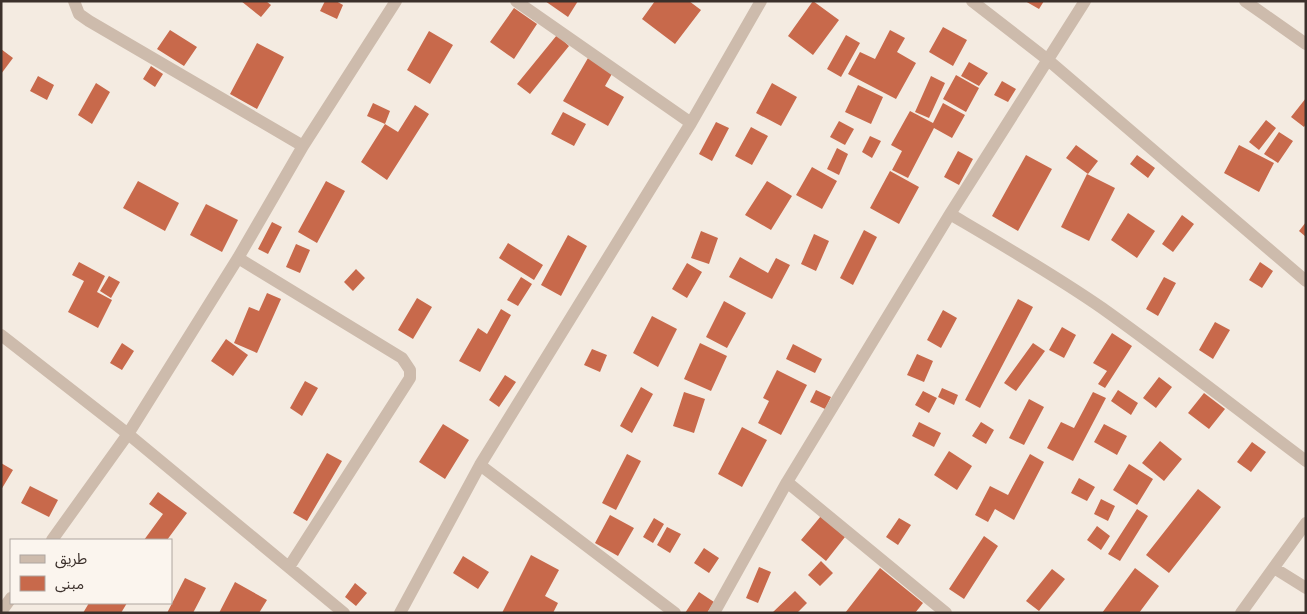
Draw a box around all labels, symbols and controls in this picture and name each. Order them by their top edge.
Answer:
legend [10,539,172,604]
text: طريق [55,550,87,569]
text: مبنى [55,575,84,593]

